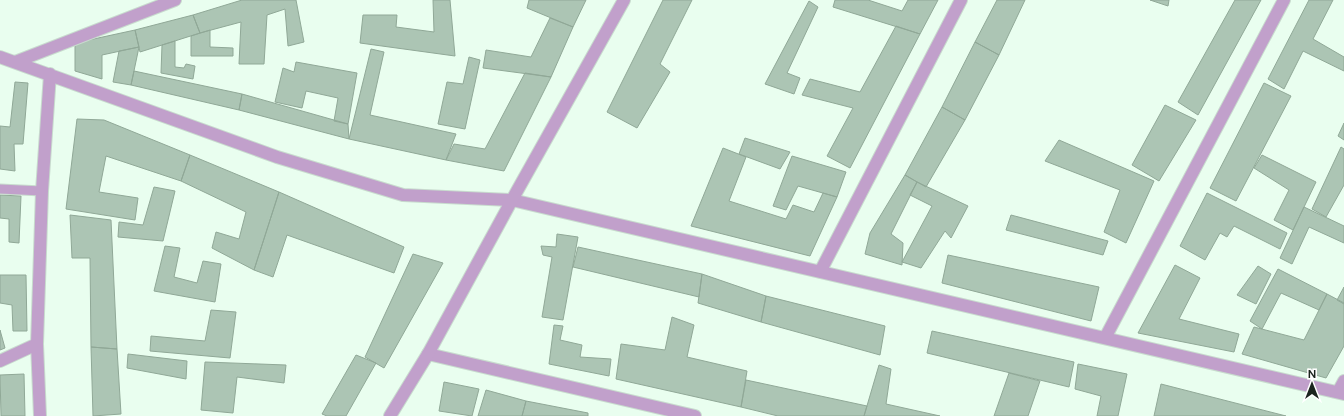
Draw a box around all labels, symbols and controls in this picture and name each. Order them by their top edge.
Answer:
north arrow [1292,364,1332,404]
text: N [1308,368,1316,381]

